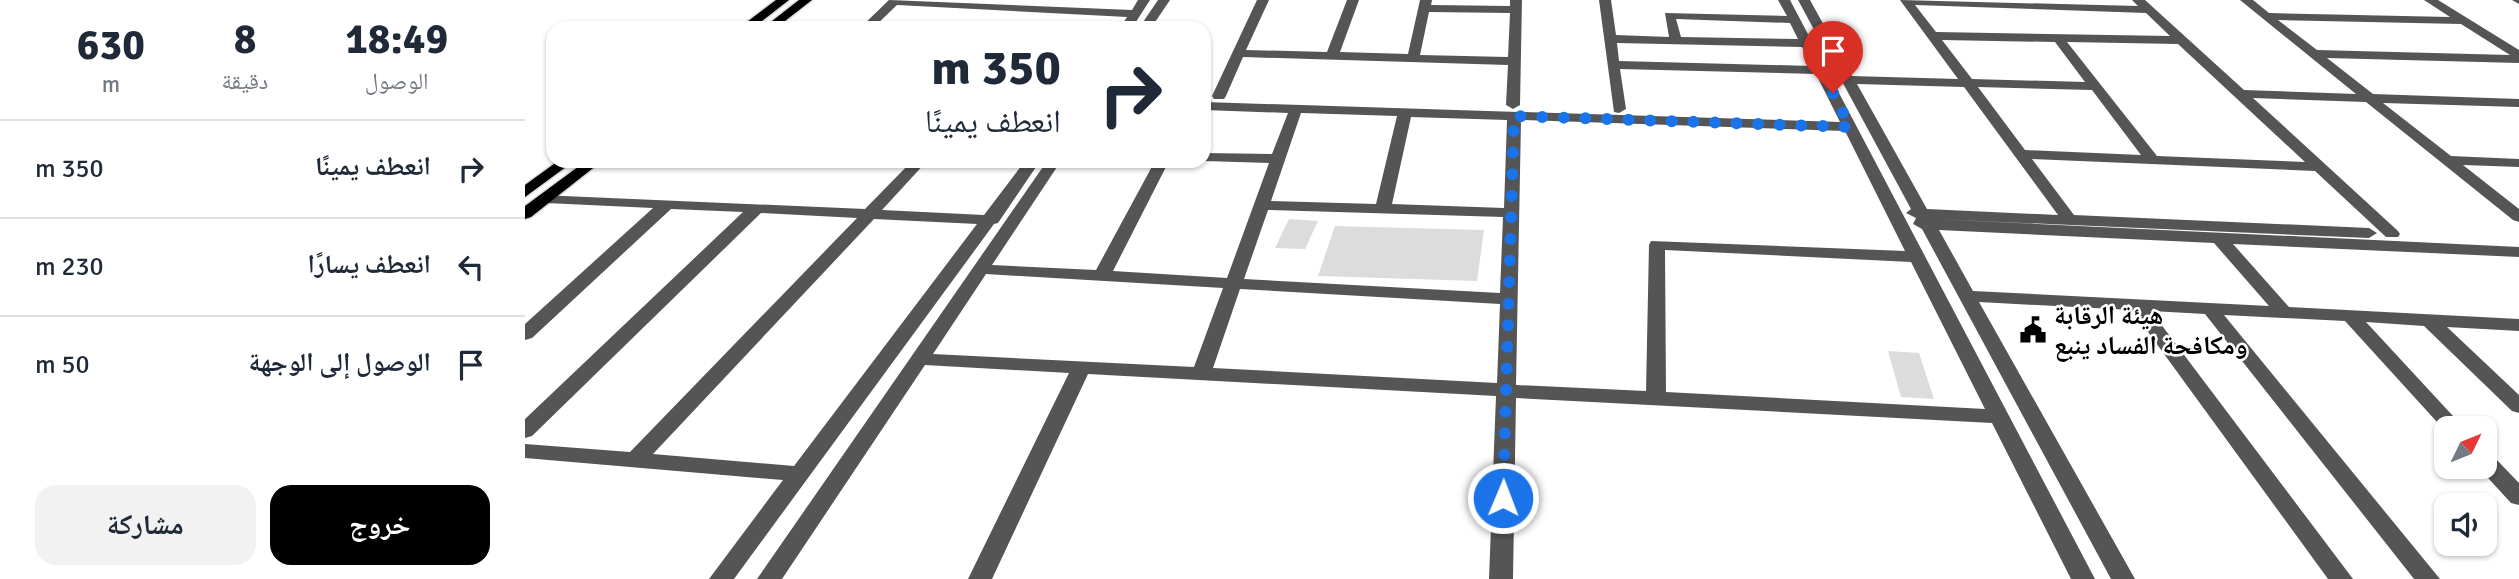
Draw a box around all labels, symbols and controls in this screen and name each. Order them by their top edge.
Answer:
text: 8 [234,14,256,65]
text: 18:49 [345,14,448,65]
text: 630 [77,20,145,71]
pin [1803,21,1863,93]
icon: arrive [1814,32,1852,70]
text: 350 m [931,38,1061,98]
icon: right [1085,49,1176,140]
text: دقيقة [222,67,268,96]
text: الوصول [365,67,429,96]
text: m [102,70,120,99]
text: انعطف يمينًا [925,102,1061,141]
icon: right [452,150,490,188]
text: انعطف يمينًا [315,151,431,183]
text: 350 m [35,153,104,185]
icon: left [452,248,490,286]
text: انعطف يسارًا [307,249,431,281]
text: 230 m [35,251,104,283]
place label: هيئة الرقابة ومكافحة الفساد ينبع [2054,300,2248,362]
public building icon: هيئة الرقابة ومكافحة الفساد ينبع [2018,315,2048,345]
icon: arrive [452,346,490,384]
text: الوصول إلى الوجهة [249,347,431,379]
text: 50 m [35,349,90,381]
north arrow [2434,416,2497,480]
map controls [2434,416,2497,556]
position arrow [1466,461,1540,535]
button: مشاركة [35,485,256,565]
button: خروج [270,485,490,565]
button: sound [2434,493,2497,556]

